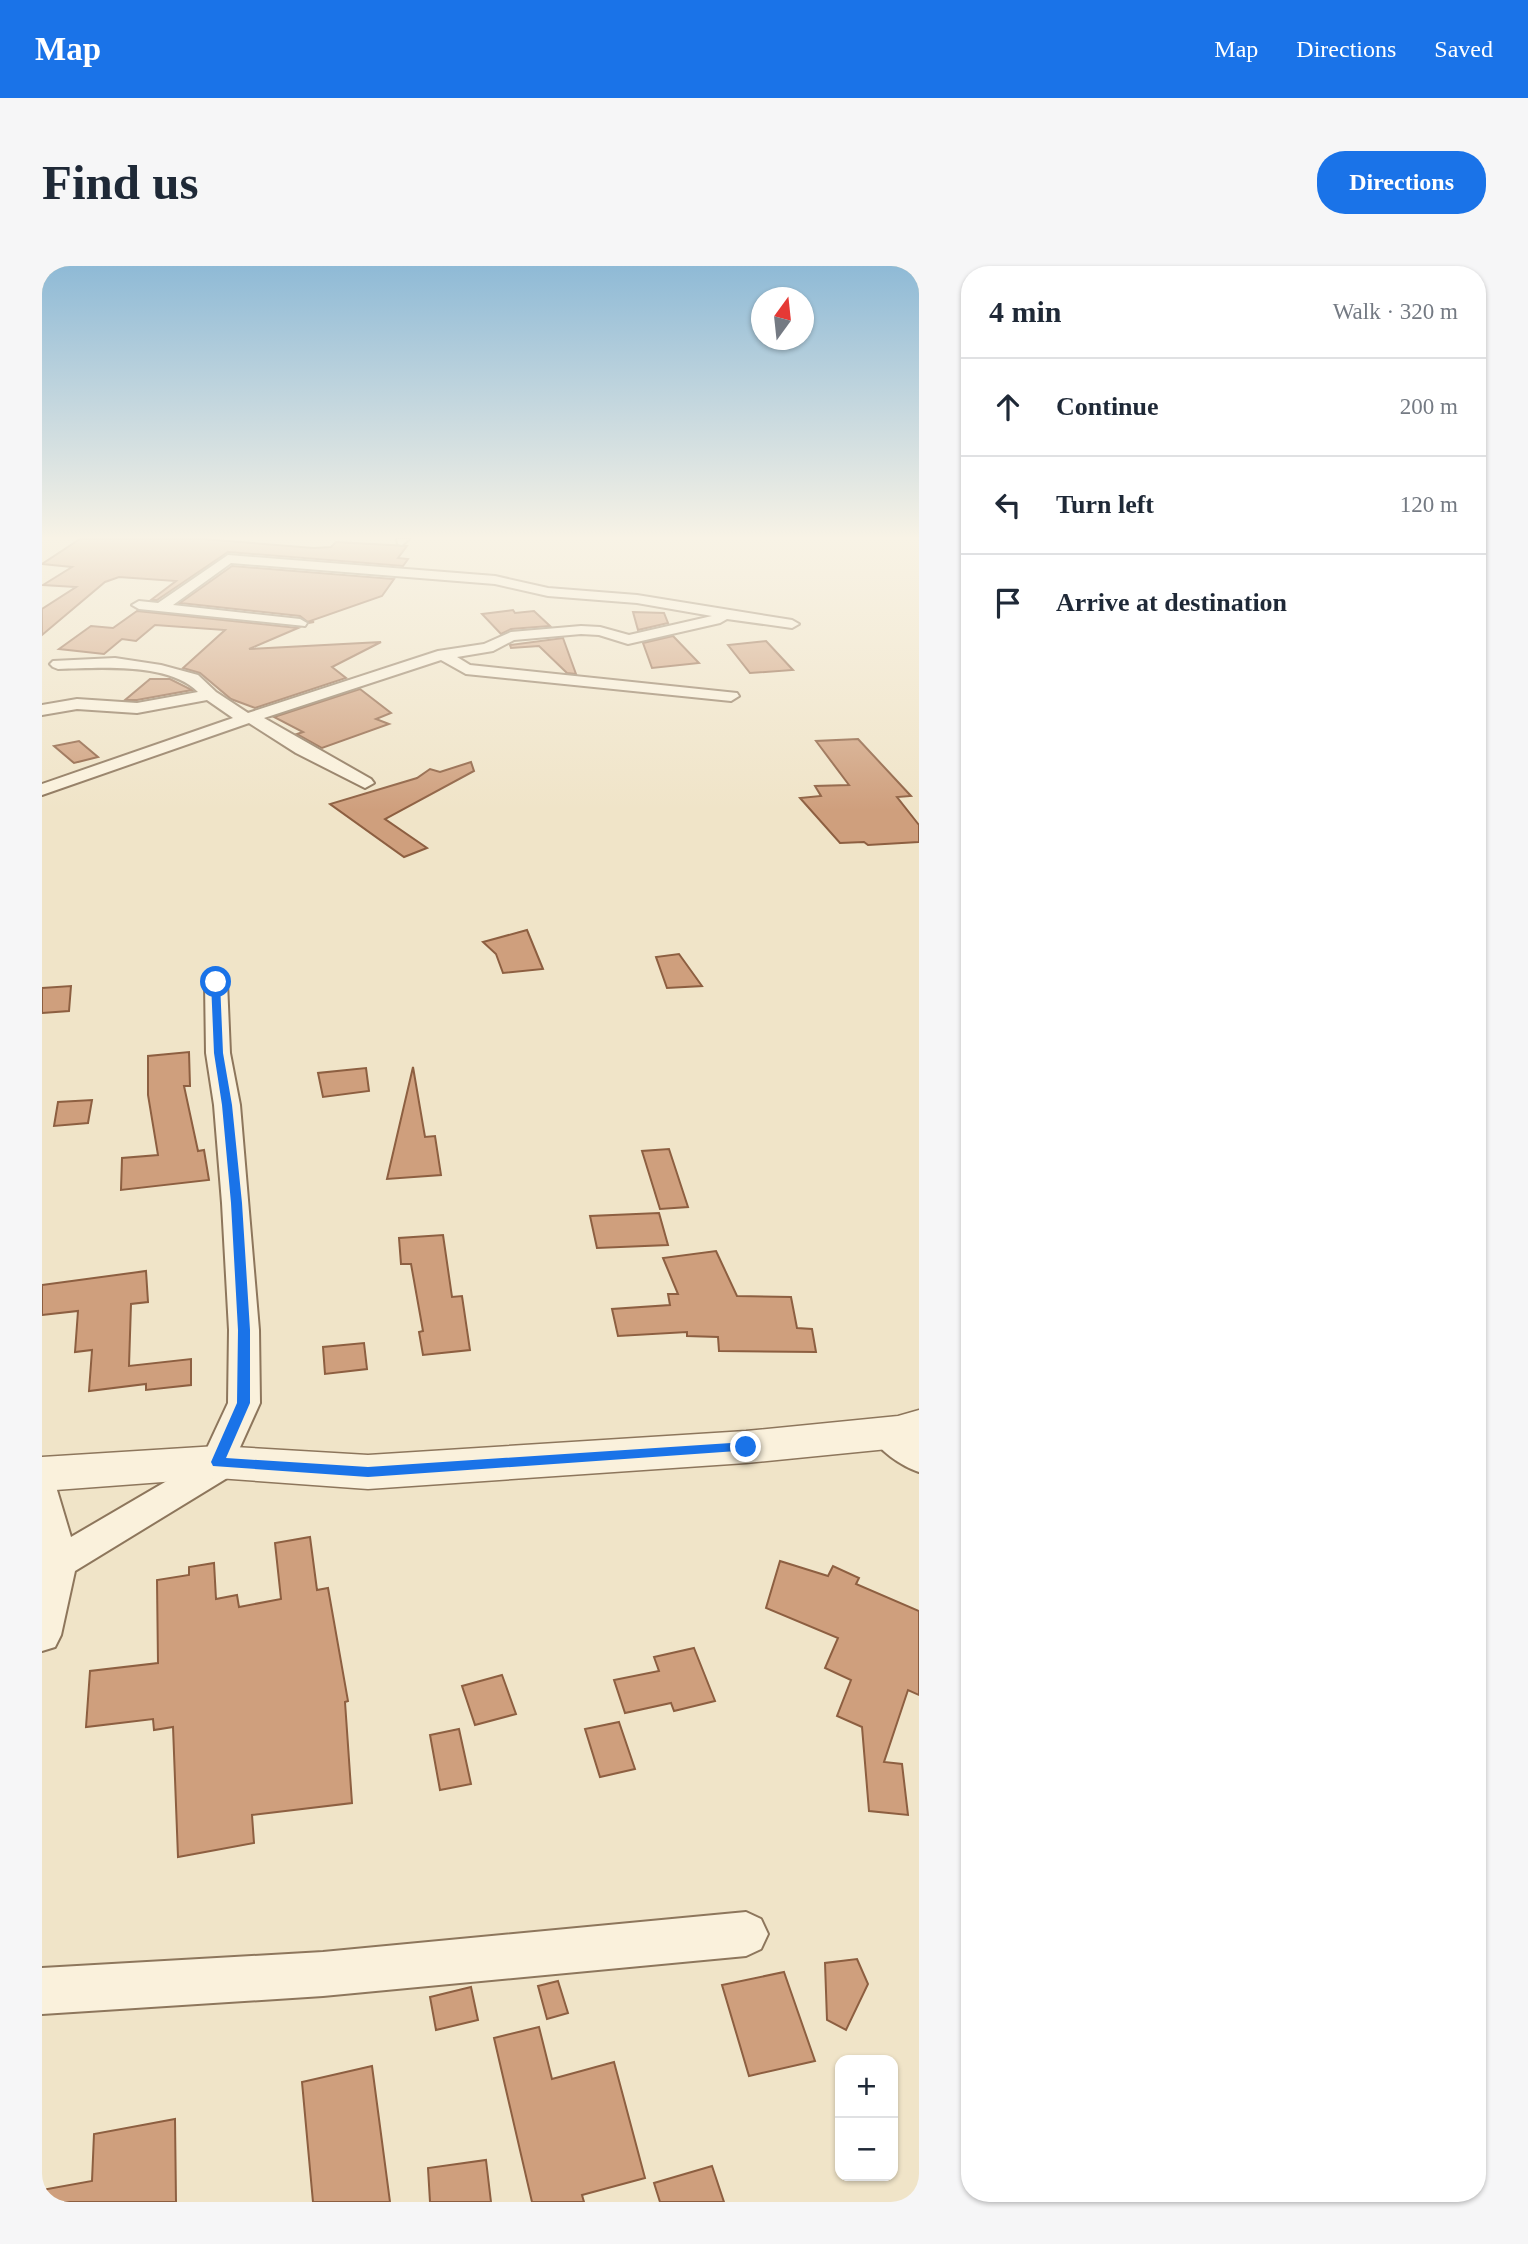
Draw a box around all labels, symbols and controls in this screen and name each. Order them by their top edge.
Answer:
text: Map [35,31,101,67]
text: Map [1214,36,1258,62]
text: Directions [1296,36,1396,62]
text: Saved [1434,36,1493,62]
button: Directions [1317,151,1486,214]
text: Find us [42,155,199,210]
north arrow [751,287,814,350]
text: 4 min [989,295,1062,328]
text: Walk · 320 m [1333,299,1458,324]
icon: ahead [989,388,1027,426]
text: Continue [1056,392,1159,421]
text: 200 m [1400,394,1458,419]
icon: left [989,486,1027,524]
text: Turn left [1056,490,1154,519]
text: 120 m [1400,492,1458,517]
icon: arrive [989,584,1027,622]
text: Arrive at destination [1056,588,1287,617]
route start [200,966,231,997]
route end [730,1431,761,1462]
map controls [835,2055,898,2181]
button: + [835,2055,898,2118]
button: − [835,2118,898,2181]

